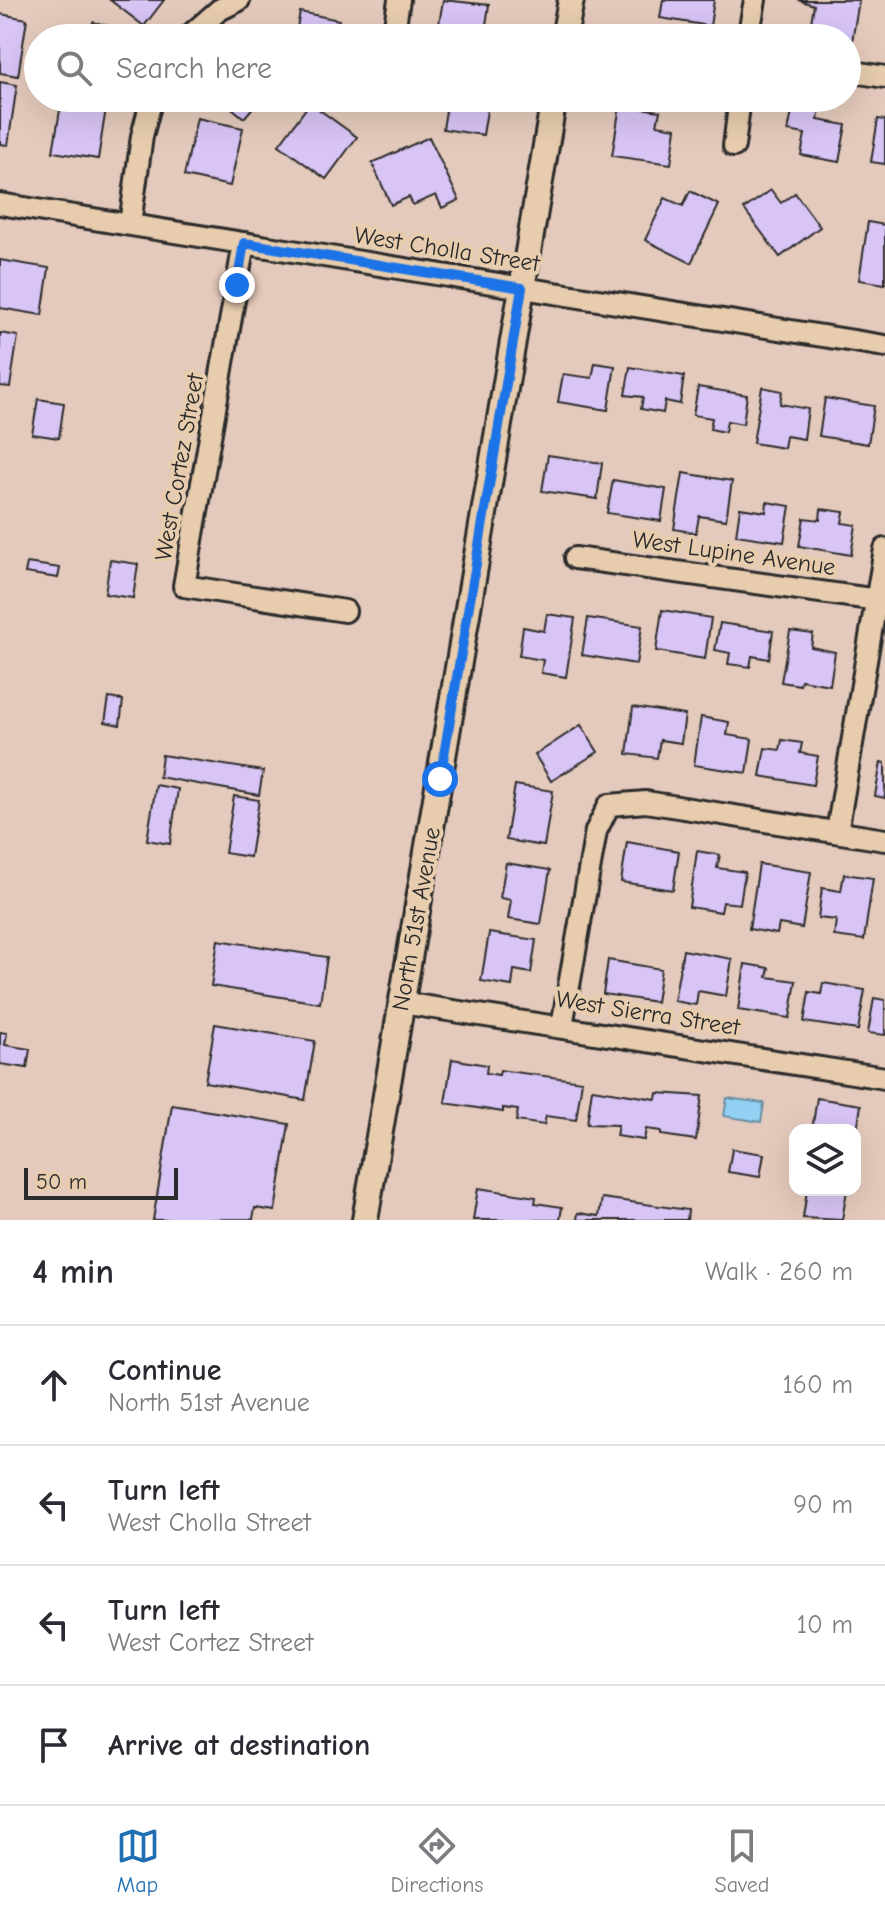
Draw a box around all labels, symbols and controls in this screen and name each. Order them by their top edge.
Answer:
search box [24,24,861,112]
icon: search [52,46,96,90]
text: Search here [116,51,272,86]
street label: West Cholla Street [352,221,543,278]
route end [219,267,255,303]
street label: West Cortez Street [149,370,209,563]
street label: West Lupine Avenue [631,525,837,581]
route start [422,761,458,797]
street label: North 51st Avenue [386,825,446,1013]
street label: West Sierra Street [554,985,743,1042]
map controls [789,1124,861,1196]
button: layers [789,1124,861,1196]
scale bar [24,1164,178,1200]
text: 50 m [36,1169,87,1195]
text: 4 min [32,1252,114,1292]
text: Walk · 260 m [705,1257,853,1287]
text: Continue [108,1353,222,1388]
icon: ahead [32,1363,76,1407]
text: 160 m [783,1370,853,1400]
text: North 51st Avenue [108,1388,310,1418]
text: Turn left [108,1473,220,1508]
icon: left [32,1483,76,1527]
text: 90 m [793,1490,853,1520]
text: West Cholla Street [108,1508,311,1538]
text: Turn left [108,1593,220,1628]
icon: left [32,1603,76,1647]
text: 10 m [797,1610,853,1640]
text: West Cortez Street [108,1628,314,1658]
icon: arrive [32,1723,76,1767]
text: Arrive at destination [108,1728,370,1763]
tab: Map [116,1824,160,1898]
tab: Directions [391,1824,484,1898]
tab: Saved [715,1824,769,1898]

